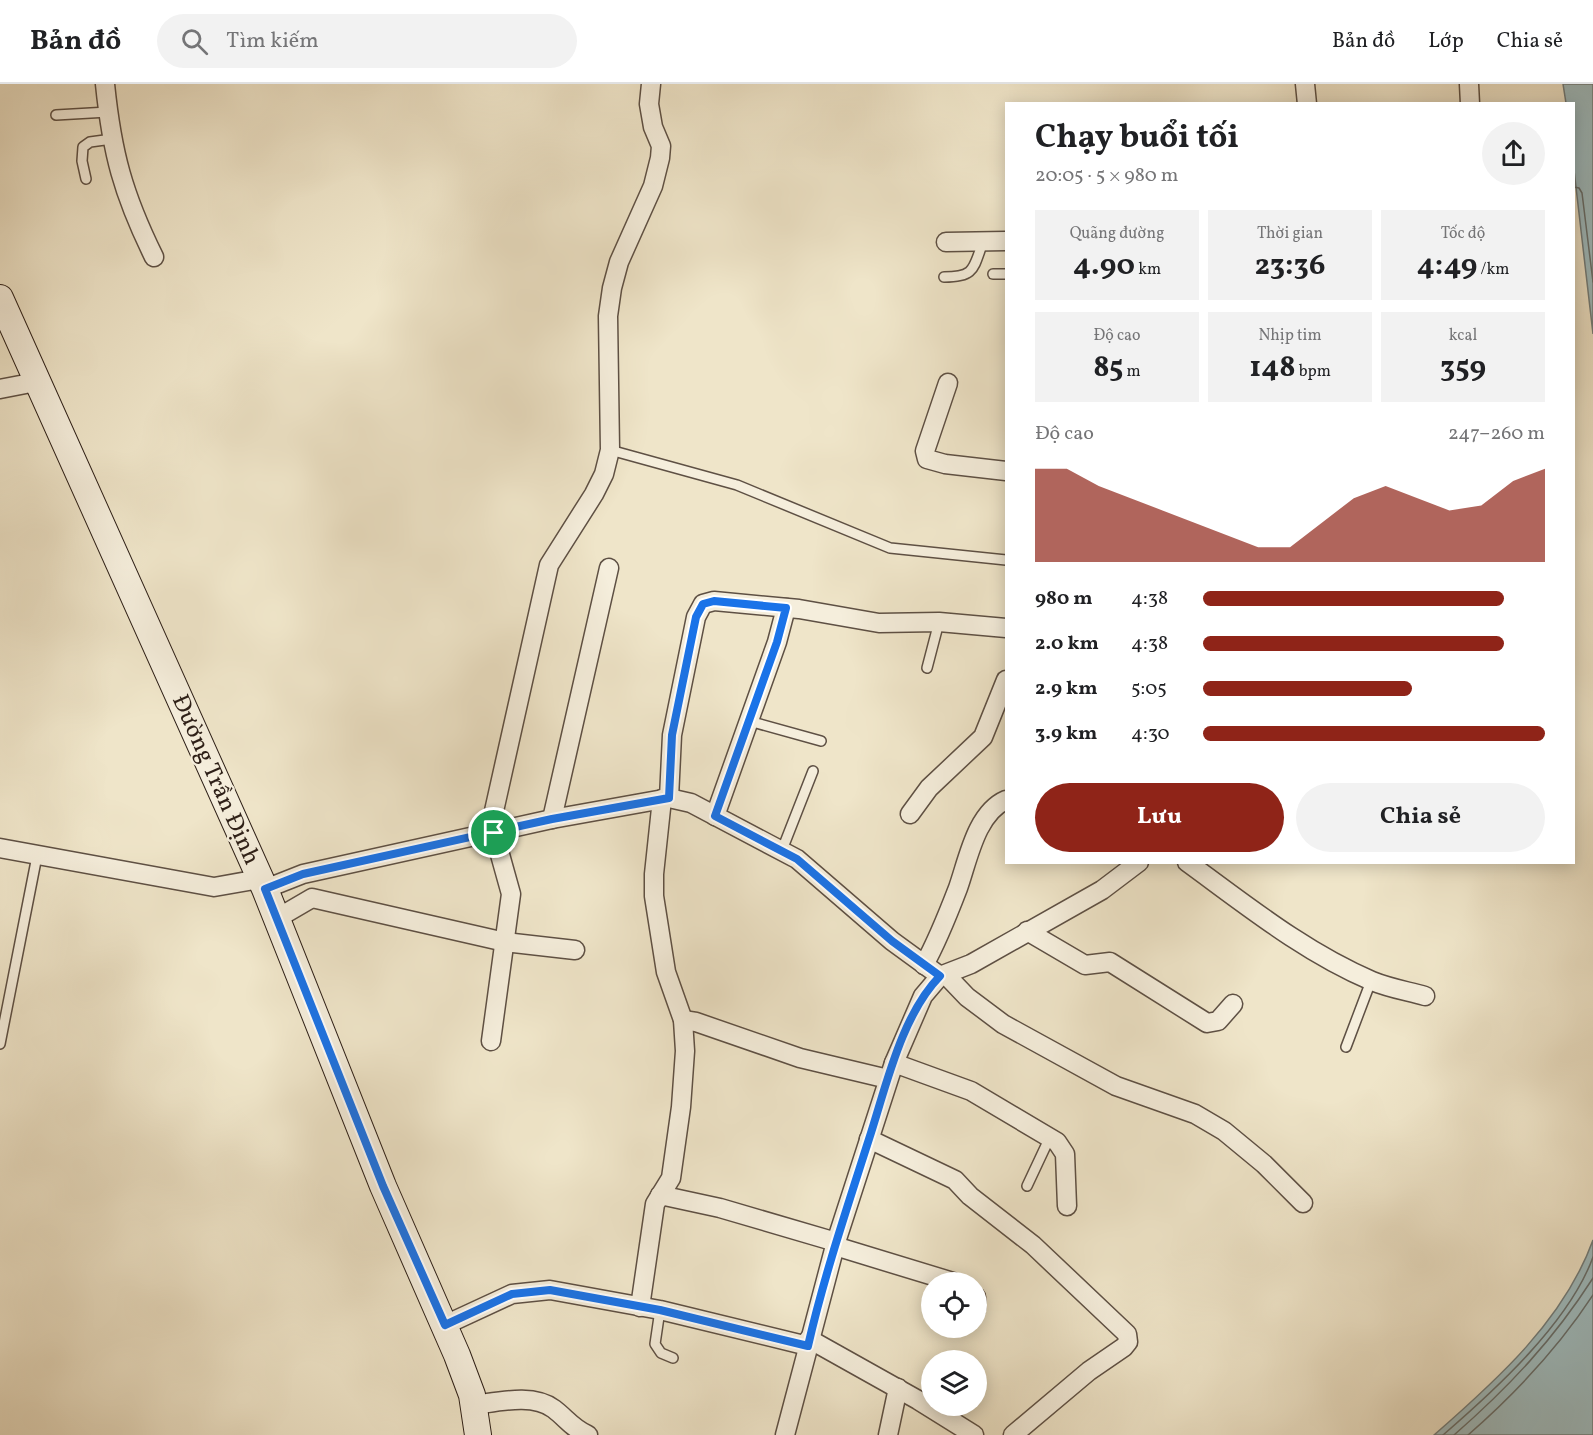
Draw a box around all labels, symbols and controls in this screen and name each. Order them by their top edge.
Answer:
search box [157,14,577,68]
text: Bản đồ [30,22,121,61]
icon: search [178,25,211,58]
text: Tìm kiếm [226,26,319,57]
text: Bản đồ [1332,27,1395,56]
text: Lớp [1428,27,1464,56]
text: Chia sẻ [1497,27,1563,56]
text: Chạy buổi tối [1035,116,1239,162]
button: share [1482,122,1545,185]
text: 20:05 · 5 × 980 m [1035,162,1179,190]
text: Quãng đường [1070,223,1164,245]
text: Thời gian [1257,223,1323,245]
text: Tốc độ [1441,223,1485,245]
text: 4.90 [1073,245,1135,287]
text: 23:36 [1255,245,1325,287]
text: 4:49 [1417,245,1477,287]
text: km [1135,259,1161,281]
text: /km [1477,259,1509,281]
text: Độ cao [1093,325,1141,347]
text: Nhịp tim [1258,325,1322,347]
text: kcal [1449,325,1477,347]
text: 85 [1093,347,1123,389]
text: 148 [1249,347,1296,389]
text: 359 [1440,347,1486,389]
text: m [1123,361,1141,383]
text: bpm [1296,361,1331,383]
text: Độ cao [1035,420,1094,448]
text: 247–260 m [1448,420,1545,448]
text: 980 m [1035,585,1093,613]
text: 4:38 [1131,585,1168,613]
text: 2.0 km [1035,630,1099,658]
text: 4:38 [1131,630,1168,658]
text: 2.9 km [1035,675,1098,703]
text: 5:05 [1131,675,1167,703]
street label: Đường Trần Định [162,689,268,871]
text: 3.9 km [1035,720,1097,748]
text: 4:30 [1131,720,1170,748]
button: Lưu [1035,783,1284,852]
button: Chia sẻ [1296,783,1545,852]
pin [468,807,519,858]
icon: arrive [477,816,510,849]
map controls [921,1272,987,1416]
button: locate [921,1272,987,1338]
button: layers [921,1350,987,1416]

